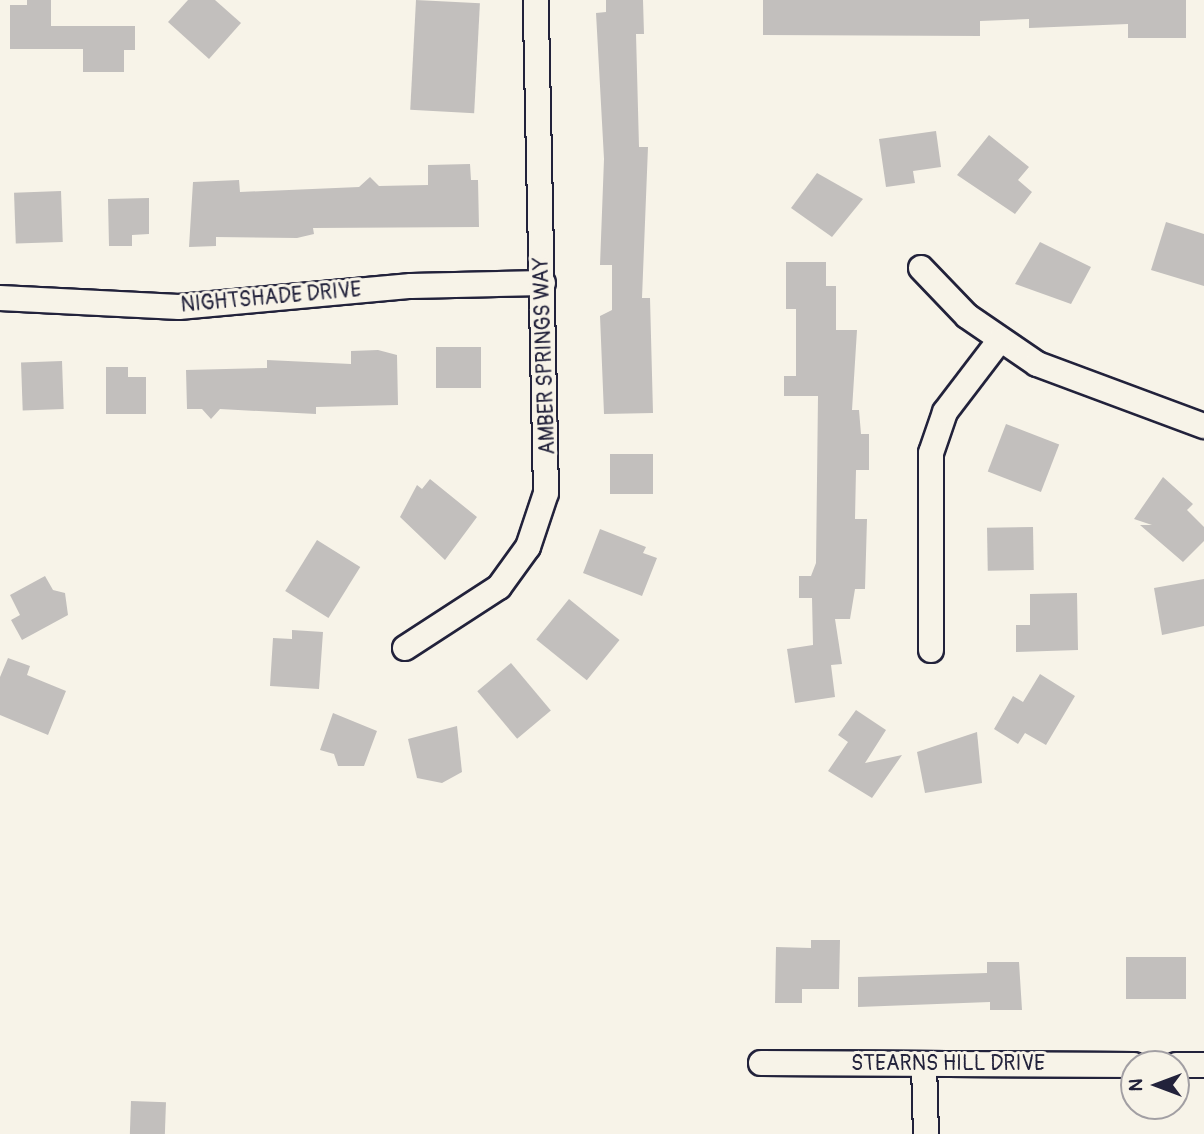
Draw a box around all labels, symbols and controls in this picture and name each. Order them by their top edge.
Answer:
street label: AMBER SPRINGS WAY [529,257,561,455]
street label: NIGHTSHADE DRIVE [180,278,362,318]
north arrow [1120,1050,1190,1120]
street label: STEARNS HILL DRIVE [851,1051,1045,1077]
text: N [1124,1079,1148,1091]

